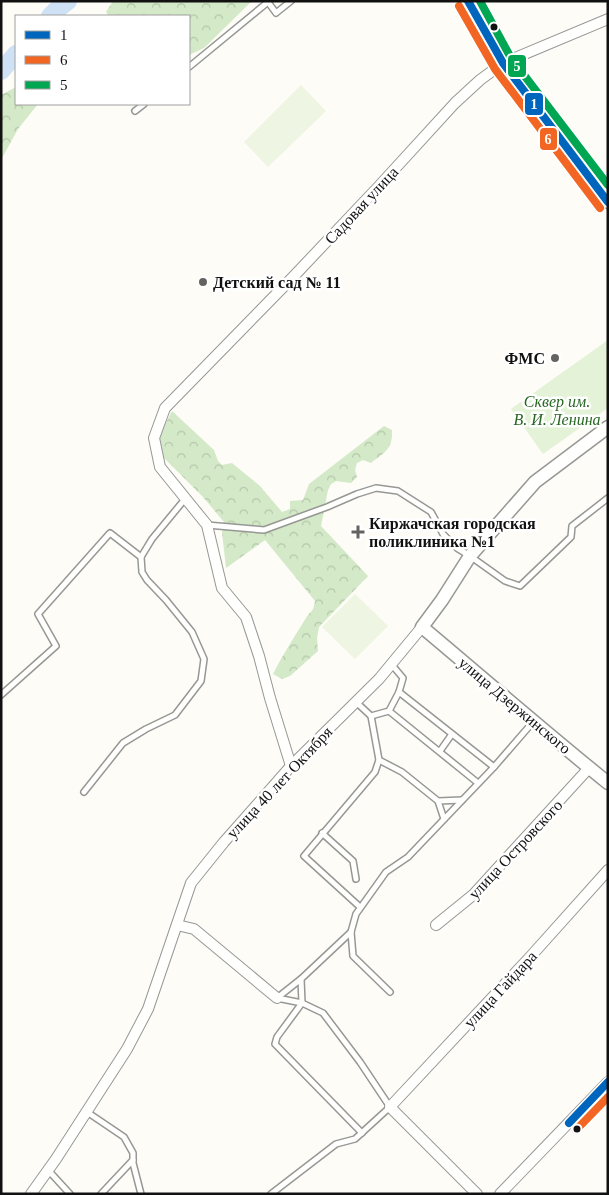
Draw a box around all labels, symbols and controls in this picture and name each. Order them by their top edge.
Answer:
legend [15,15,190,105]
unlabelled marker [489,22,499,32]
text: 1 [60,27,68,43]
text: 6 [60,52,68,68]
line badge: 5 [507,54,527,78]
text: 5 [514,59,521,74]
text: 5 [60,77,68,93]
line badge: 1 [524,92,544,116]
text: 1 [531,97,538,112]
line badge: 6 [539,127,558,151]
text: 6 [545,132,552,147]
street label: Садовая улица [321,163,402,248]
place label: Детский сад № 11 [213,274,341,292]
marker: Детский сад № 11 [197,276,209,288]
place label: ФМС [505,350,545,367]
marker: ФМС [549,352,561,364]
park label: Сквер им. В. И. Ленина [513,393,601,428]
place label: Киржачская городская поликлиника №1 [369,515,536,550]
marker: Киржачская городская поликлиника №1 [351,525,365,539]
street label: улица Дзержинского [455,654,574,758]
street label: улица 40 лет Октября [223,723,337,842]
street label: улица Островского [465,796,566,903]
street label: улица Гайдара [461,948,541,1032]
unlabelled marker [572,1124,582,1134]

